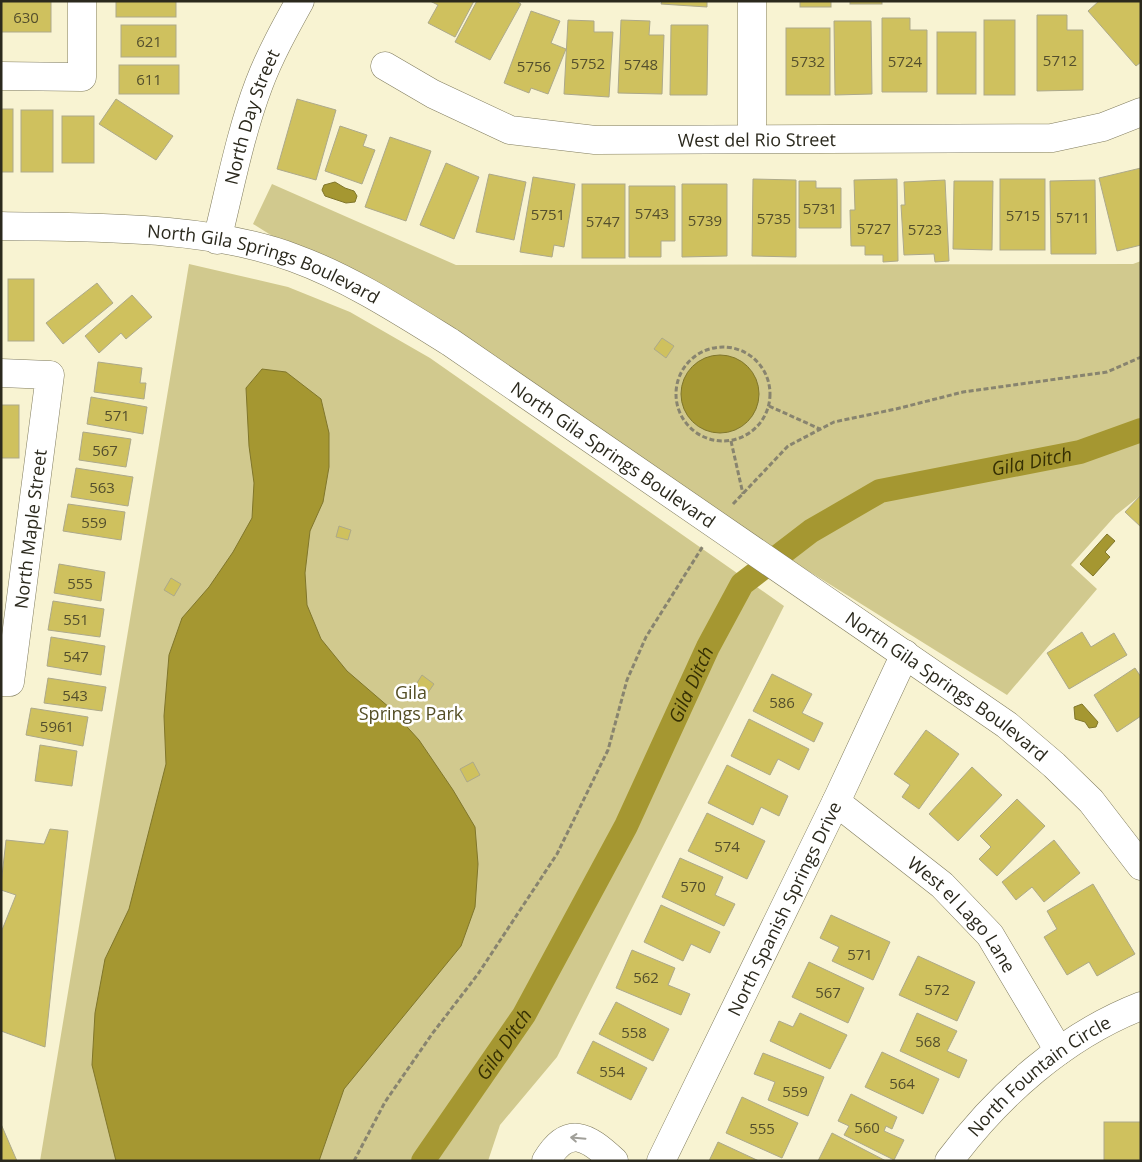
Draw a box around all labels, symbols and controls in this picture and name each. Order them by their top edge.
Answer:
house number: 630 [13,7,39,27]
house number: 621 [136,31,162,51]
street label: North Day Street [219,45,285,187]
house number: 5712 [1043,50,1077,70]
house number: 5732 [791,51,825,71]
house number: 5724 [888,51,923,71]
house number: 5752 [571,53,605,73]
house number: 5748 [624,54,658,74]
house number: 5756 [517,56,551,76]
house number: 611 [136,69,162,89]
street label: West del Rio Street [678,127,836,152]
house number: 5731 [803,198,837,218]
house number: 5743 [635,203,669,223]
house number: 5751 [531,204,565,224]
house number: 5715 [1006,205,1040,225]
house number: 5711 [1056,207,1090,227]
house number: 5735 [757,208,791,228]
house number: 5739 [688,210,722,230]
house number: 5747 [586,211,620,231]
street label: North Gila Springs Boulevard [146,218,384,309]
house number: 5727 [857,218,891,238]
house number: 5723 [908,219,942,239]
street label: North Gila Springs Boulevard [506,376,720,533]
house number: 571 [104,405,130,425]
house number: 567 [92,440,118,460]
water label: Gila Ditch [989,441,1074,482]
street label: North Maple Street [8,448,52,610]
house number: 563 [89,477,115,497]
house number: 559 [81,512,107,532]
house number: 555 [67,573,93,593]
street label: North Gila Springs Boulevard [841,606,1053,767]
house number: 551 [63,609,89,629]
water label: Gila Ditch [662,642,720,727]
house number: 547 [63,646,89,666]
park label: Gila Springs Park [359,680,464,725]
house number: 543 [62,685,88,705]
house number: 586 [769,692,795,712]
house number: 5961 [40,716,74,736]
street label: North Spanish Springs Drive [722,797,847,1020]
house number: 574 [714,836,740,856]
street label: West el Lago Lane [903,851,1022,977]
house number: 570 [680,876,706,896]
house number: 571 [847,944,873,964]
house number: 562 [633,967,659,987]
house number: 572 [924,979,950,999]
house number: 567 [815,982,841,1002]
water label: Gila Ditch [470,1003,538,1085]
street label: North Fountain Circle [962,1010,1115,1141]
house number: 558 [621,1022,647,1042]
house number: 568 [915,1031,941,1051]
house number: 554 [599,1061,625,1081]
house number: 564 [889,1073,915,1093]
house number: 559 [782,1081,808,1101]
house number: 560 [854,1117,880,1137]
house number: 555 [749,1118,775,1138]
one-way arrow [571,1133,587,1143]

